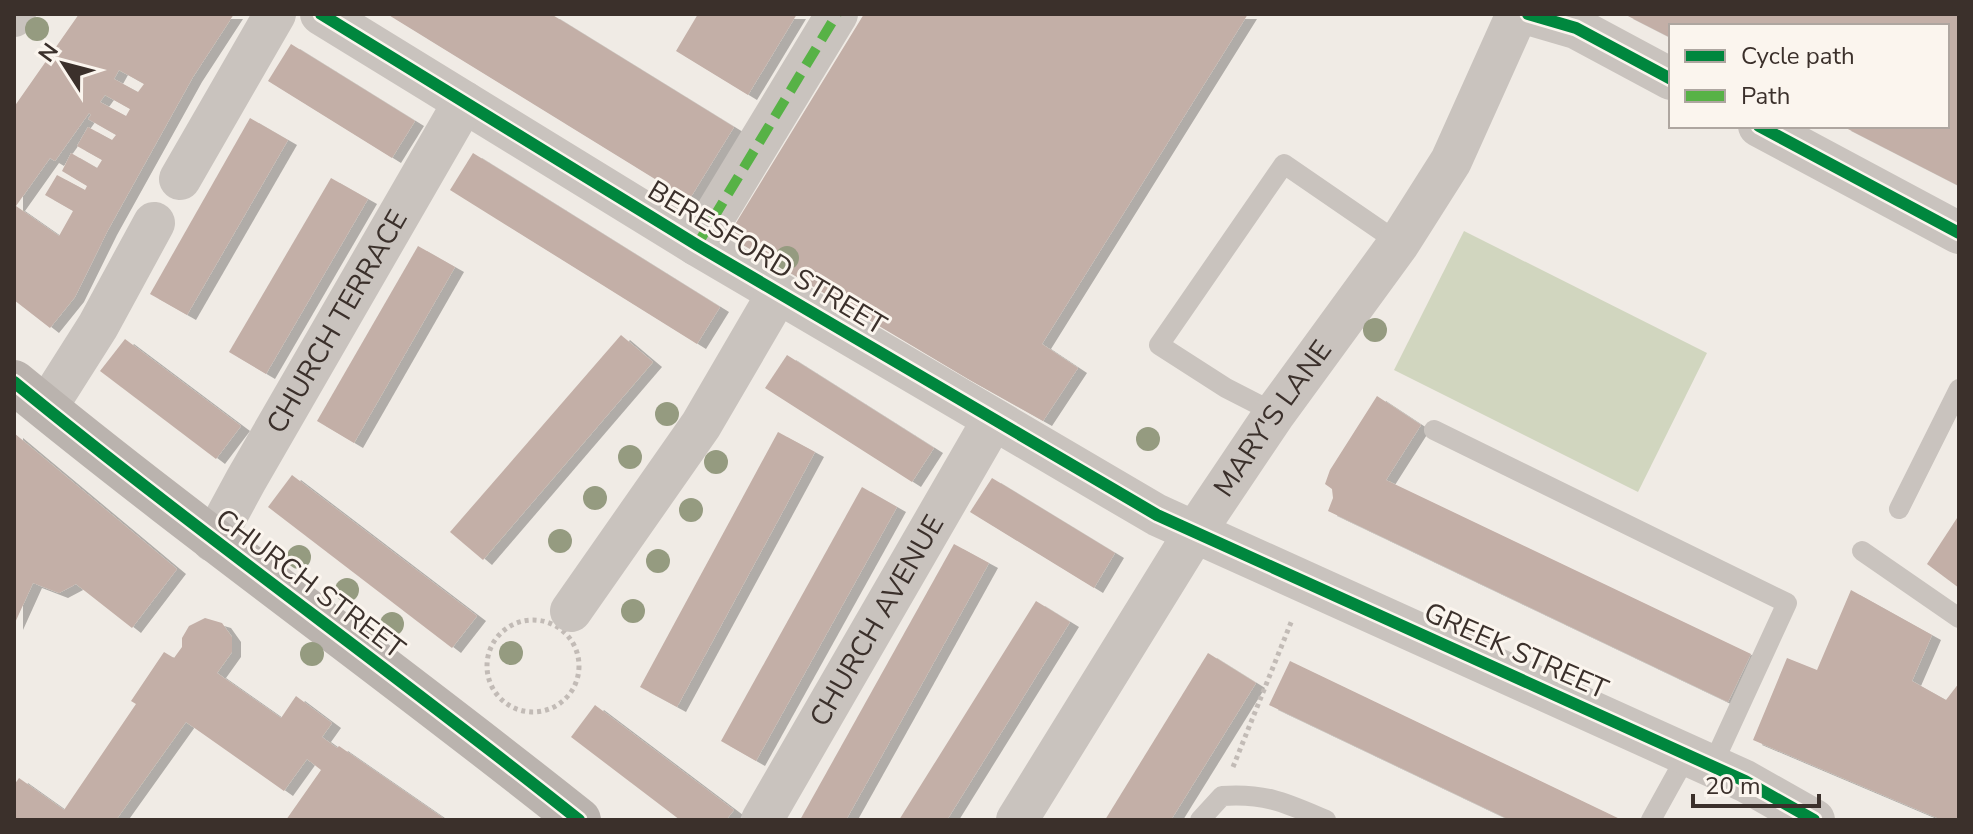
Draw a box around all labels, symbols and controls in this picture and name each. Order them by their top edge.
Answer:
north arrow [24,24,104,104]
legend [1669,24,1949,128]
text: N [32,37,66,68]
text: Cycle path [1741,40,1855,72]
text: Path [1741,80,1790,112]
street label: BERESFORD STREET [641,172,893,344]
street label: CHURCH TERRACE [258,203,417,440]
street label: MARY'S LANE [1205,333,1341,504]
street label: CHURCH STREET [208,500,413,668]
street label: CHURCH AVENUE [801,508,953,734]
street label: GREEK STREET [1418,593,1614,709]
scale bar [1693,758,1819,808]
text: 20 m [1705,770,1761,802]

